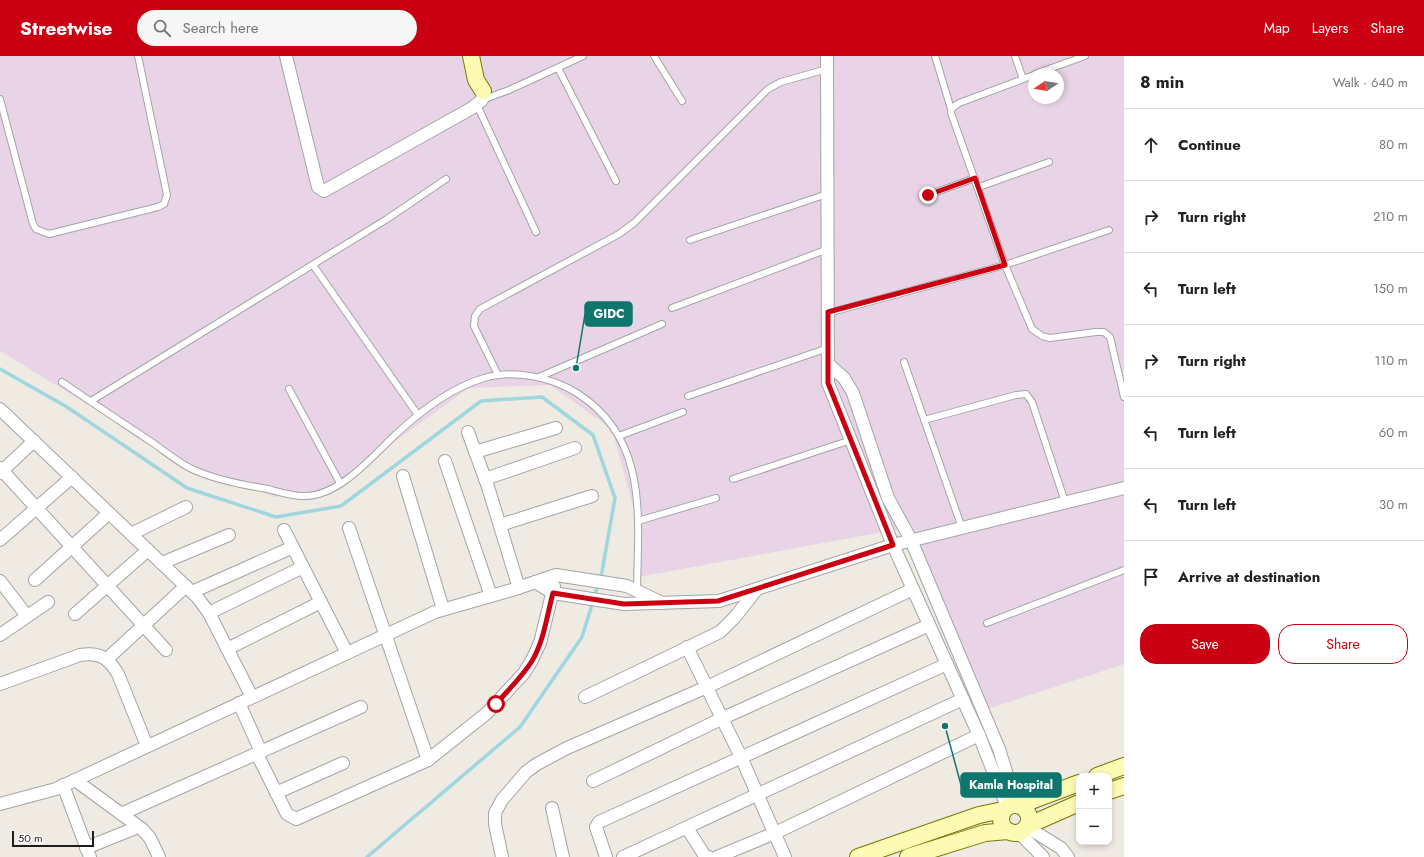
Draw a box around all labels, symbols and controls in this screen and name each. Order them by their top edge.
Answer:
search box [137,10,417,46]
text: Streetwise [20,15,113,42]
icon: search [151,17,173,39]
text: Search here [183,17,258,39]
text: Map [1264,18,1290,38]
text: Layers [1312,18,1348,38]
text: Share [1370,18,1404,38]
north arrow [1028,68,1064,104]
text: 8 min [1140,70,1184,94]
text: Walk · 640 m [1333,73,1408,92]
icon: ahead [1140,134,1162,156]
text: Continue [1178,134,1241,156]
text: 80 m [1379,135,1408,154]
route end [919,186,937,204]
icon: right [1140,206,1162,228]
text: Turn right [1178,206,1246,228]
text: 210 m [1373,207,1408,226]
icon: left [1140,278,1162,300]
text: Turn left [1178,278,1236,300]
text: 150 m [1373,279,1408,298]
callout: GIDC [585,302,632,326]
text: GIDC [594,305,624,323]
icon: right [1140,350,1162,372]
text: Turn right [1178,350,1246,372]
text: 110 m [1374,351,1408,370]
icon: left [1140,422,1162,444]
text: Turn left [1178,422,1236,444]
text: 60 m [1379,423,1408,442]
icon: left [1140,494,1162,516]
text: Turn left [1178,494,1236,516]
text: 30 m [1379,495,1408,514]
icon: arrive [1140,566,1162,588]
text: Arrive at destination [1178,566,1320,588]
button: Save [1140,624,1270,664]
button: Share [1278,624,1408,664]
route start [487,695,505,713]
callout: Kamla Hospital [961,773,1061,797]
map controls [1076,773,1112,845]
button: + [1076,773,1112,809]
text: Kamla Hospital [969,776,1053,794]
button: − [1076,809,1112,845]
scale bar [12,829,94,848]
text: 50 m [18,830,43,846]

